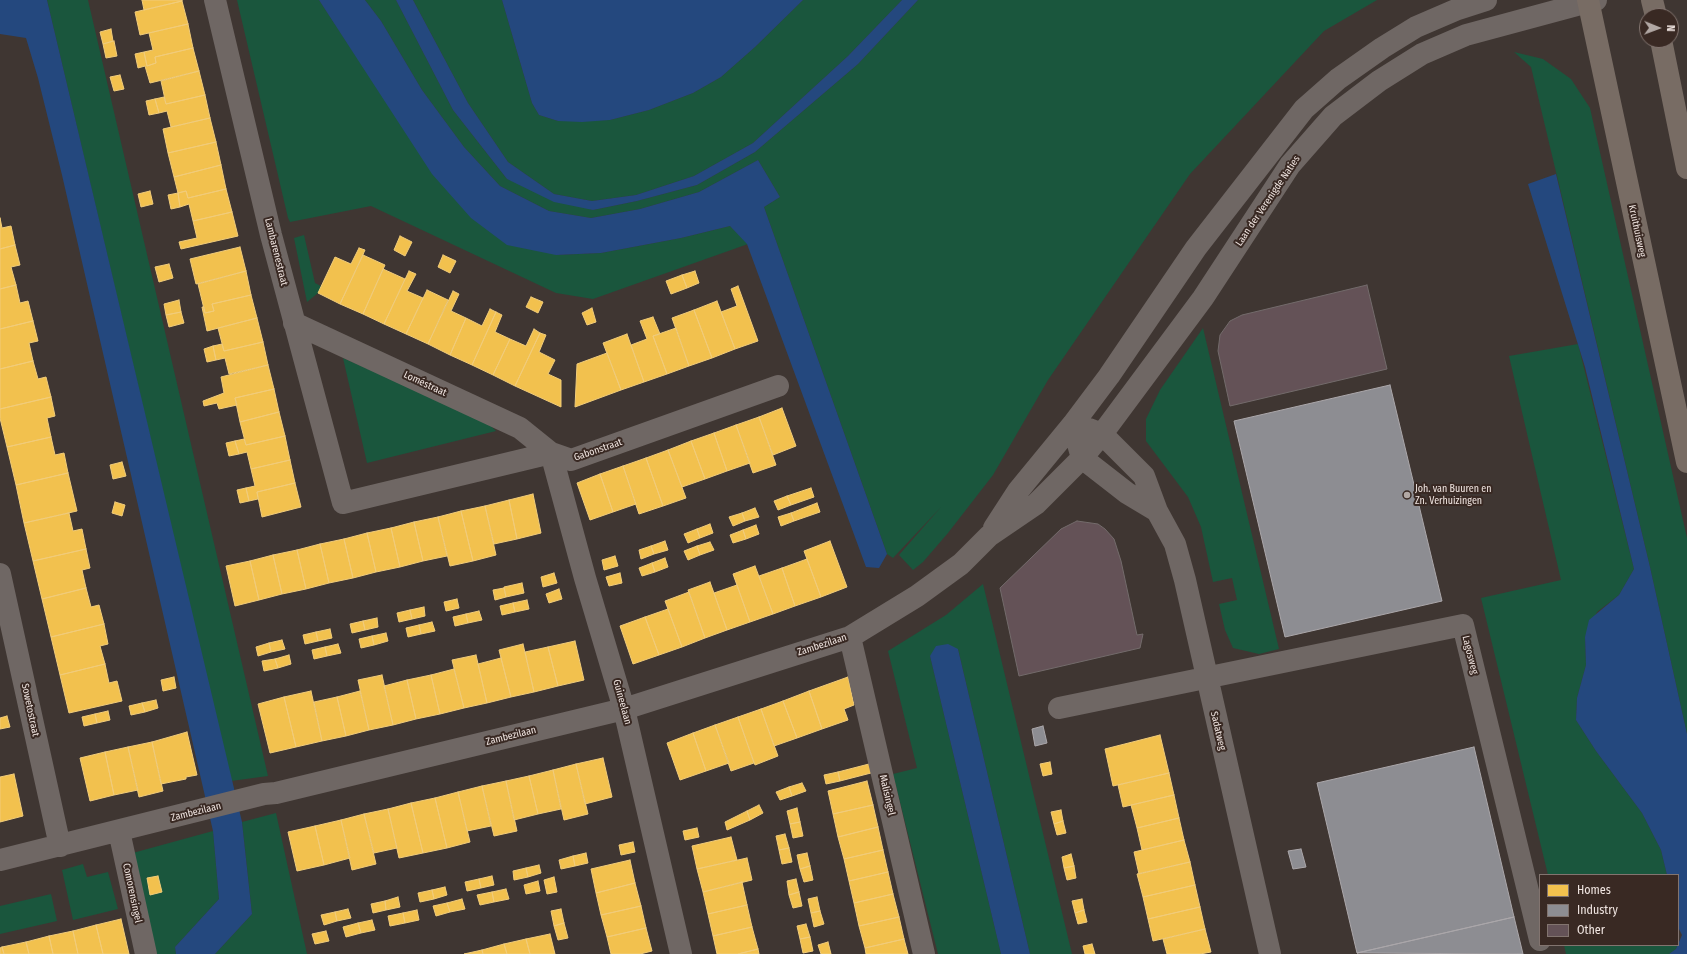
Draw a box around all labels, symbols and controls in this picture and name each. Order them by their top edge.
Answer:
north arrow [1639,8,1679,48]
text: N [1664,25,1677,32]
street label: Laan der Verenigde Naties [1233,153,1303,249]
street label: Kruithuisweg [1626,204,1648,258]
street label: Lambarenestraat [262,217,290,287]
street label: Loméstraat [402,369,448,399]
street label: Gabonstraat [572,436,624,464]
place label: Joh. van Buuren en Zn. Verhuizingen [1415,483,1491,506]
marker: Joh. van Buuren en Zn. Verhuizingen [1402,490,1412,500]
street label: Zambezilaan [796,631,848,659]
street label: Lagosweg [1459,634,1481,676]
street label: Guineelaan [610,678,634,726]
street label: Sowetostraat [19,682,41,738]
street label: Sadatweg [1208,710,1228,752]
street label: Zambezilaan [485,724,537,748]
street label: Malisingel [877,774,897,816]
street label: Zambezilaan [170,800,222,824]
street label: Comorensingel [120,862,144,924]
legend [1539,874,1679,946]
text: Homes [1577,883,1611,897]
text: Industry [1577,903,1618,917]
text: Other [1577,923,1605,937]

